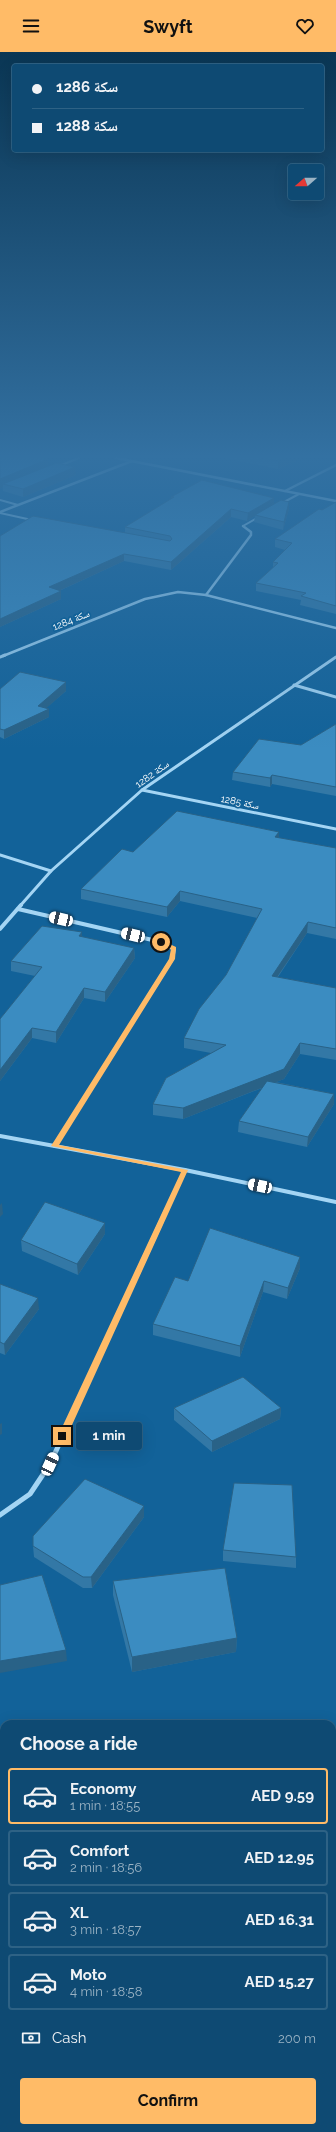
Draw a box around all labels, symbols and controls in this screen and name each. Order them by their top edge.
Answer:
icon: menu [20,15,42,37]
icon: heart [294,15,316,37]
text: Swyft [143,16,193,37]
text: سكة 1286 [56,78,118,96]
text: سكة 1288 [56,117,118,135]
north arrow [288,164,324,200]
map controls [288,164,324,200]
street label: سكة 1284 [51,607,92,632]
street label: سكة 1282 [133,758,171,790]
street label: سكة 1285 [220,793,261,811]
car [48,910,74,928]
car [120,926,146,944]
route start [152,933,170,951]
car [247,1178,273,1194]
callout: 1 min [76,1422,142,1450]
route end [53,1427,71,1445]
text: 1 min [93,1428,125,1443]
car [39,1451,61,1477]
text: Choose a ride [20,1733,138,1754]
icon: car [22,1778,58,1814]
text: Economy [70,1780,137,1798]
text: AED 9.59 [251,1787,314,1805]
text: 1 min · 18:55 [70,1798,140,1813]
icon: car [22,1840,58,1876]
text: Comfort [70,1842,129,1860]
text: AED 12.95 [244,1849,314,1867]
text: 2 min · 18:56 [70,1860,142,1875]
icon: car [22,1902,58,1938]
text: XL [70,1904,88,1922]
text: AED 16.31 [245,1911,314,1929]
text: 3 min · 18:57 [70,1922,141,1937]
icon: car [22,1964,58,2000]
text: Moto [70,1966,107,1984]
text: AED 15.27 [245,1973,314,1991]
text: 4 min · 18:58 [70,1984,142,1999]
icon: cash [20,2027,42,2049]
text: Cash [52,2029,86,2047]
text: 200 m [278,2031,316,2046]
button: Confirm [20,2078,316,2124]

